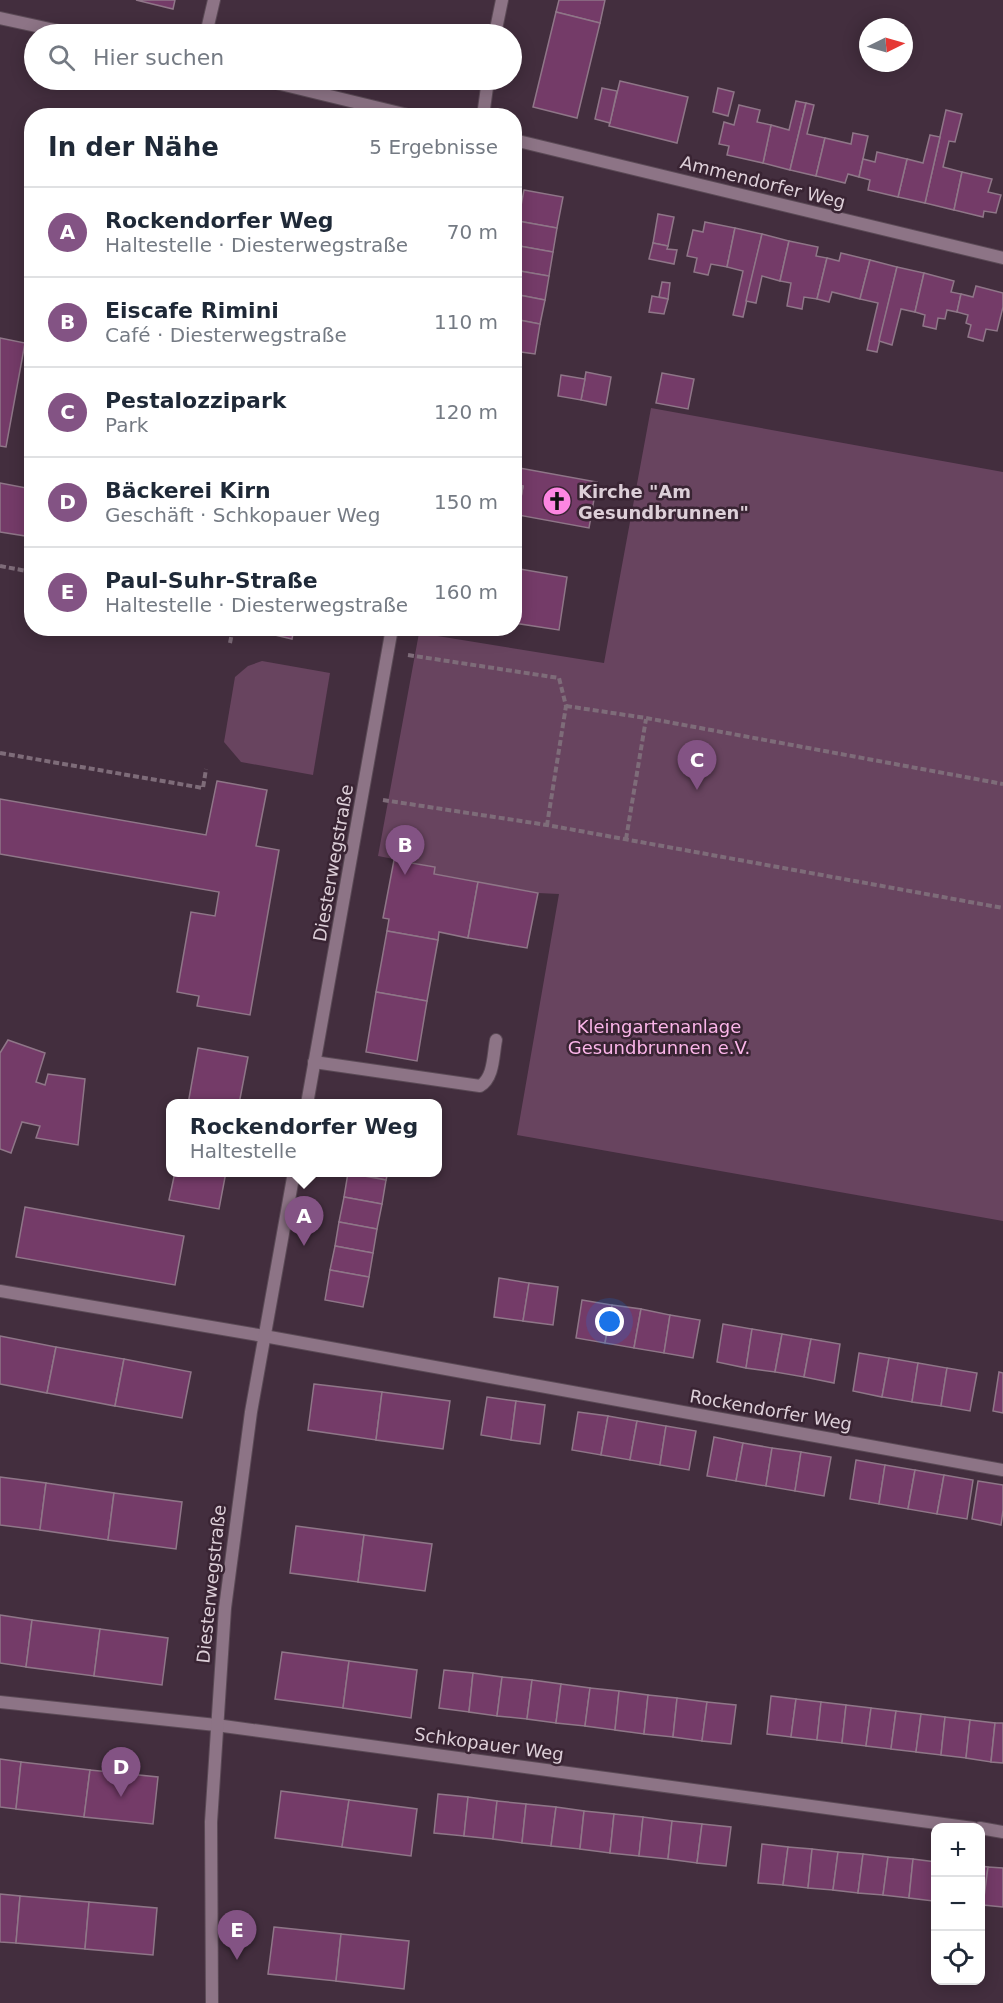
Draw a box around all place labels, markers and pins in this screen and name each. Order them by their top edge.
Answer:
place label: Kirche "Am Gesundbrunnen" [578,481,749,523]
church icon: Kirche "Am Gesundbrunnen" [541,485,573,517]
pin: C [678,740,716,790]
pin: B [386,826,424,875]
pin: A [284,1196,324,1246]
pin: D [102,1748,140,1797]
pin: E [218,1910,256,1960]

